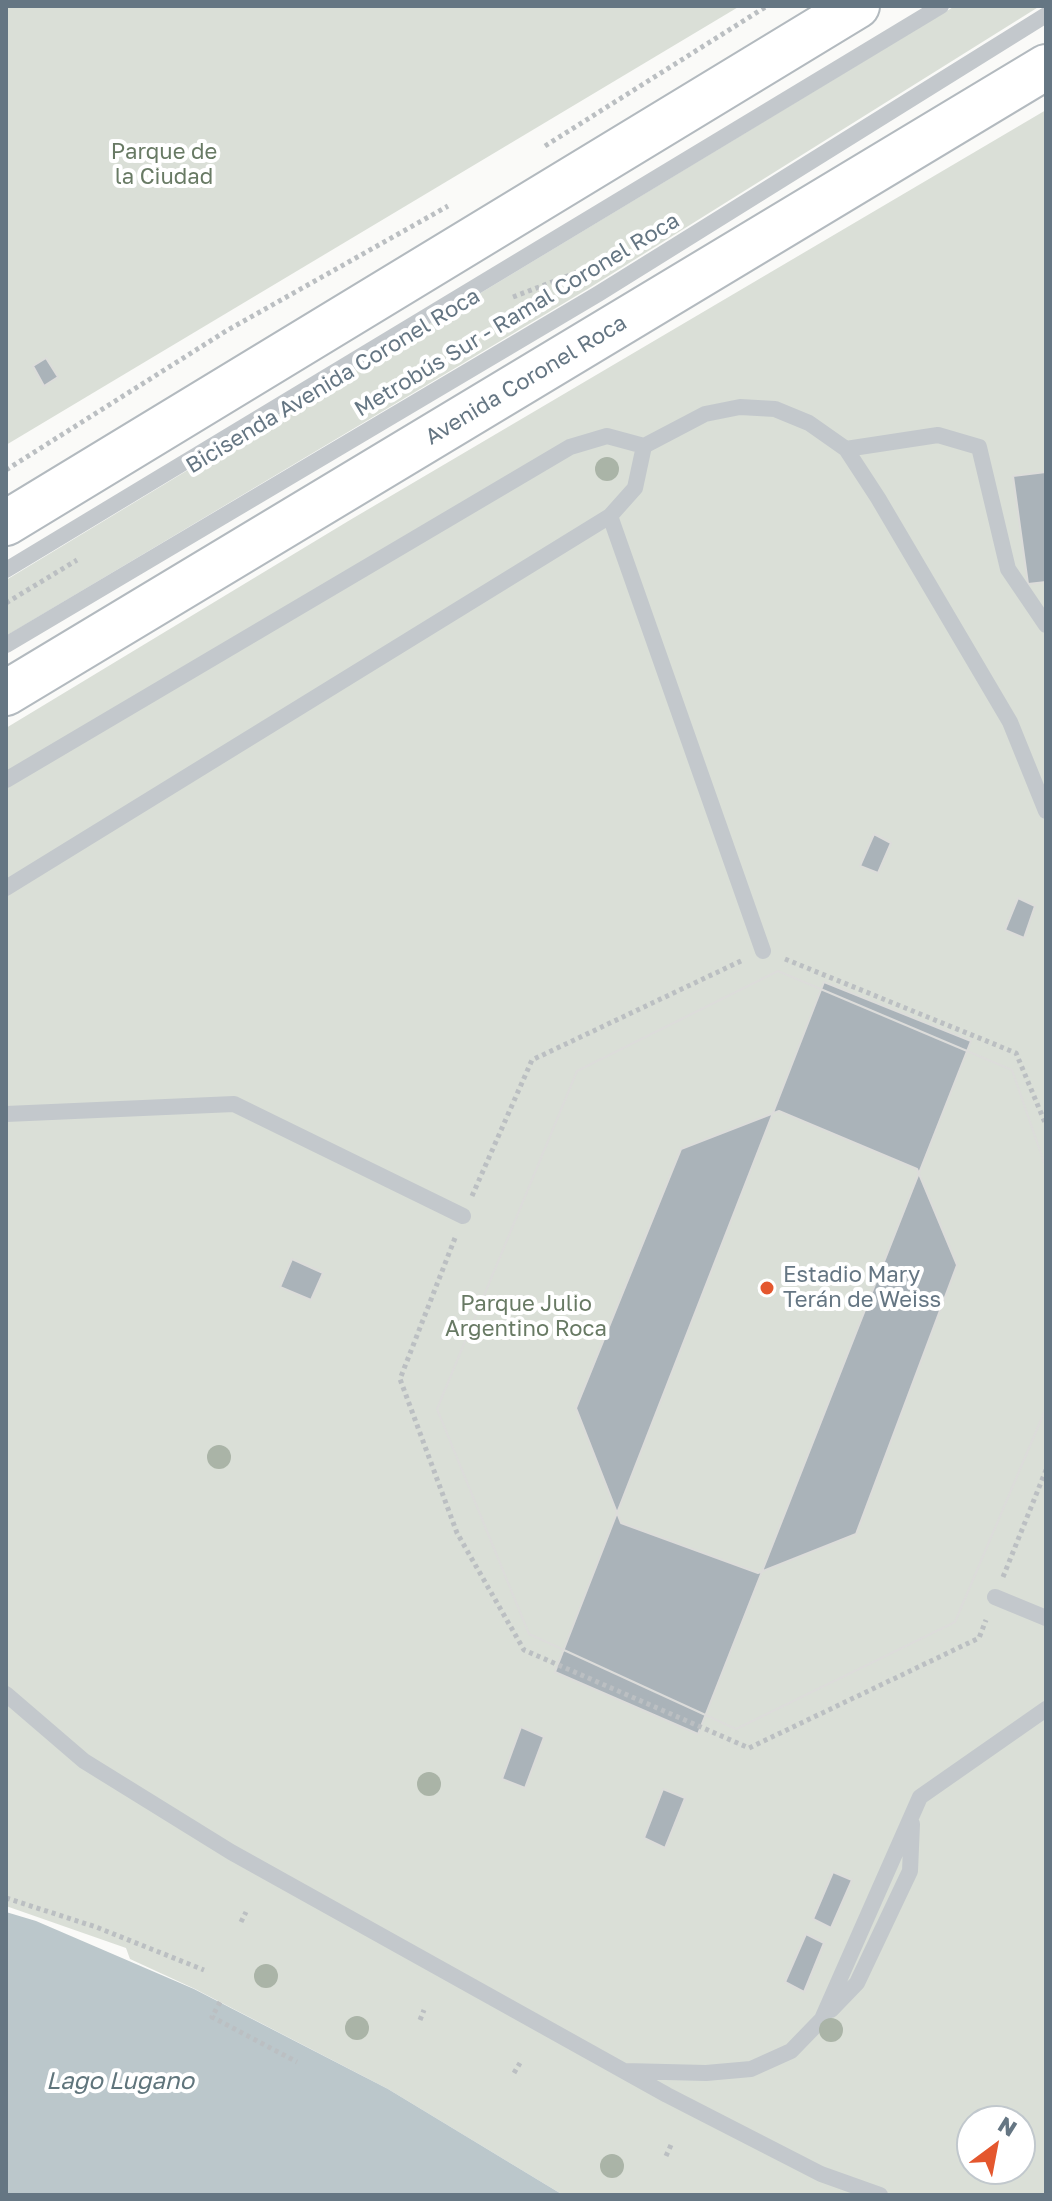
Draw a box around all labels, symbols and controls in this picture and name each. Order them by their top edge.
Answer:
park label: Parque de la Ciudad [111,139,217,190]
street label: Metrobús Sur - Ramal Coronel Roca [350,207,684,423]
street label: Bicisenda Avenida Coronel Roca [181,283,485,479]
street label: Avenida Coronel Roca [421,309,631,451]
place label: Estadio Mary Terán de Weiss [783,1262,941,1314]
marker: Estadio Mary Terán de Weiss [758,1279,776,1297]
park label: Parque Julio Argentino Roca [445,1291,607,1342]
water label: Lago Lugano [46,2067,194,2095]
north arrow [956,2105,1036,2185]
text: N [994,2110,1022,2142]

